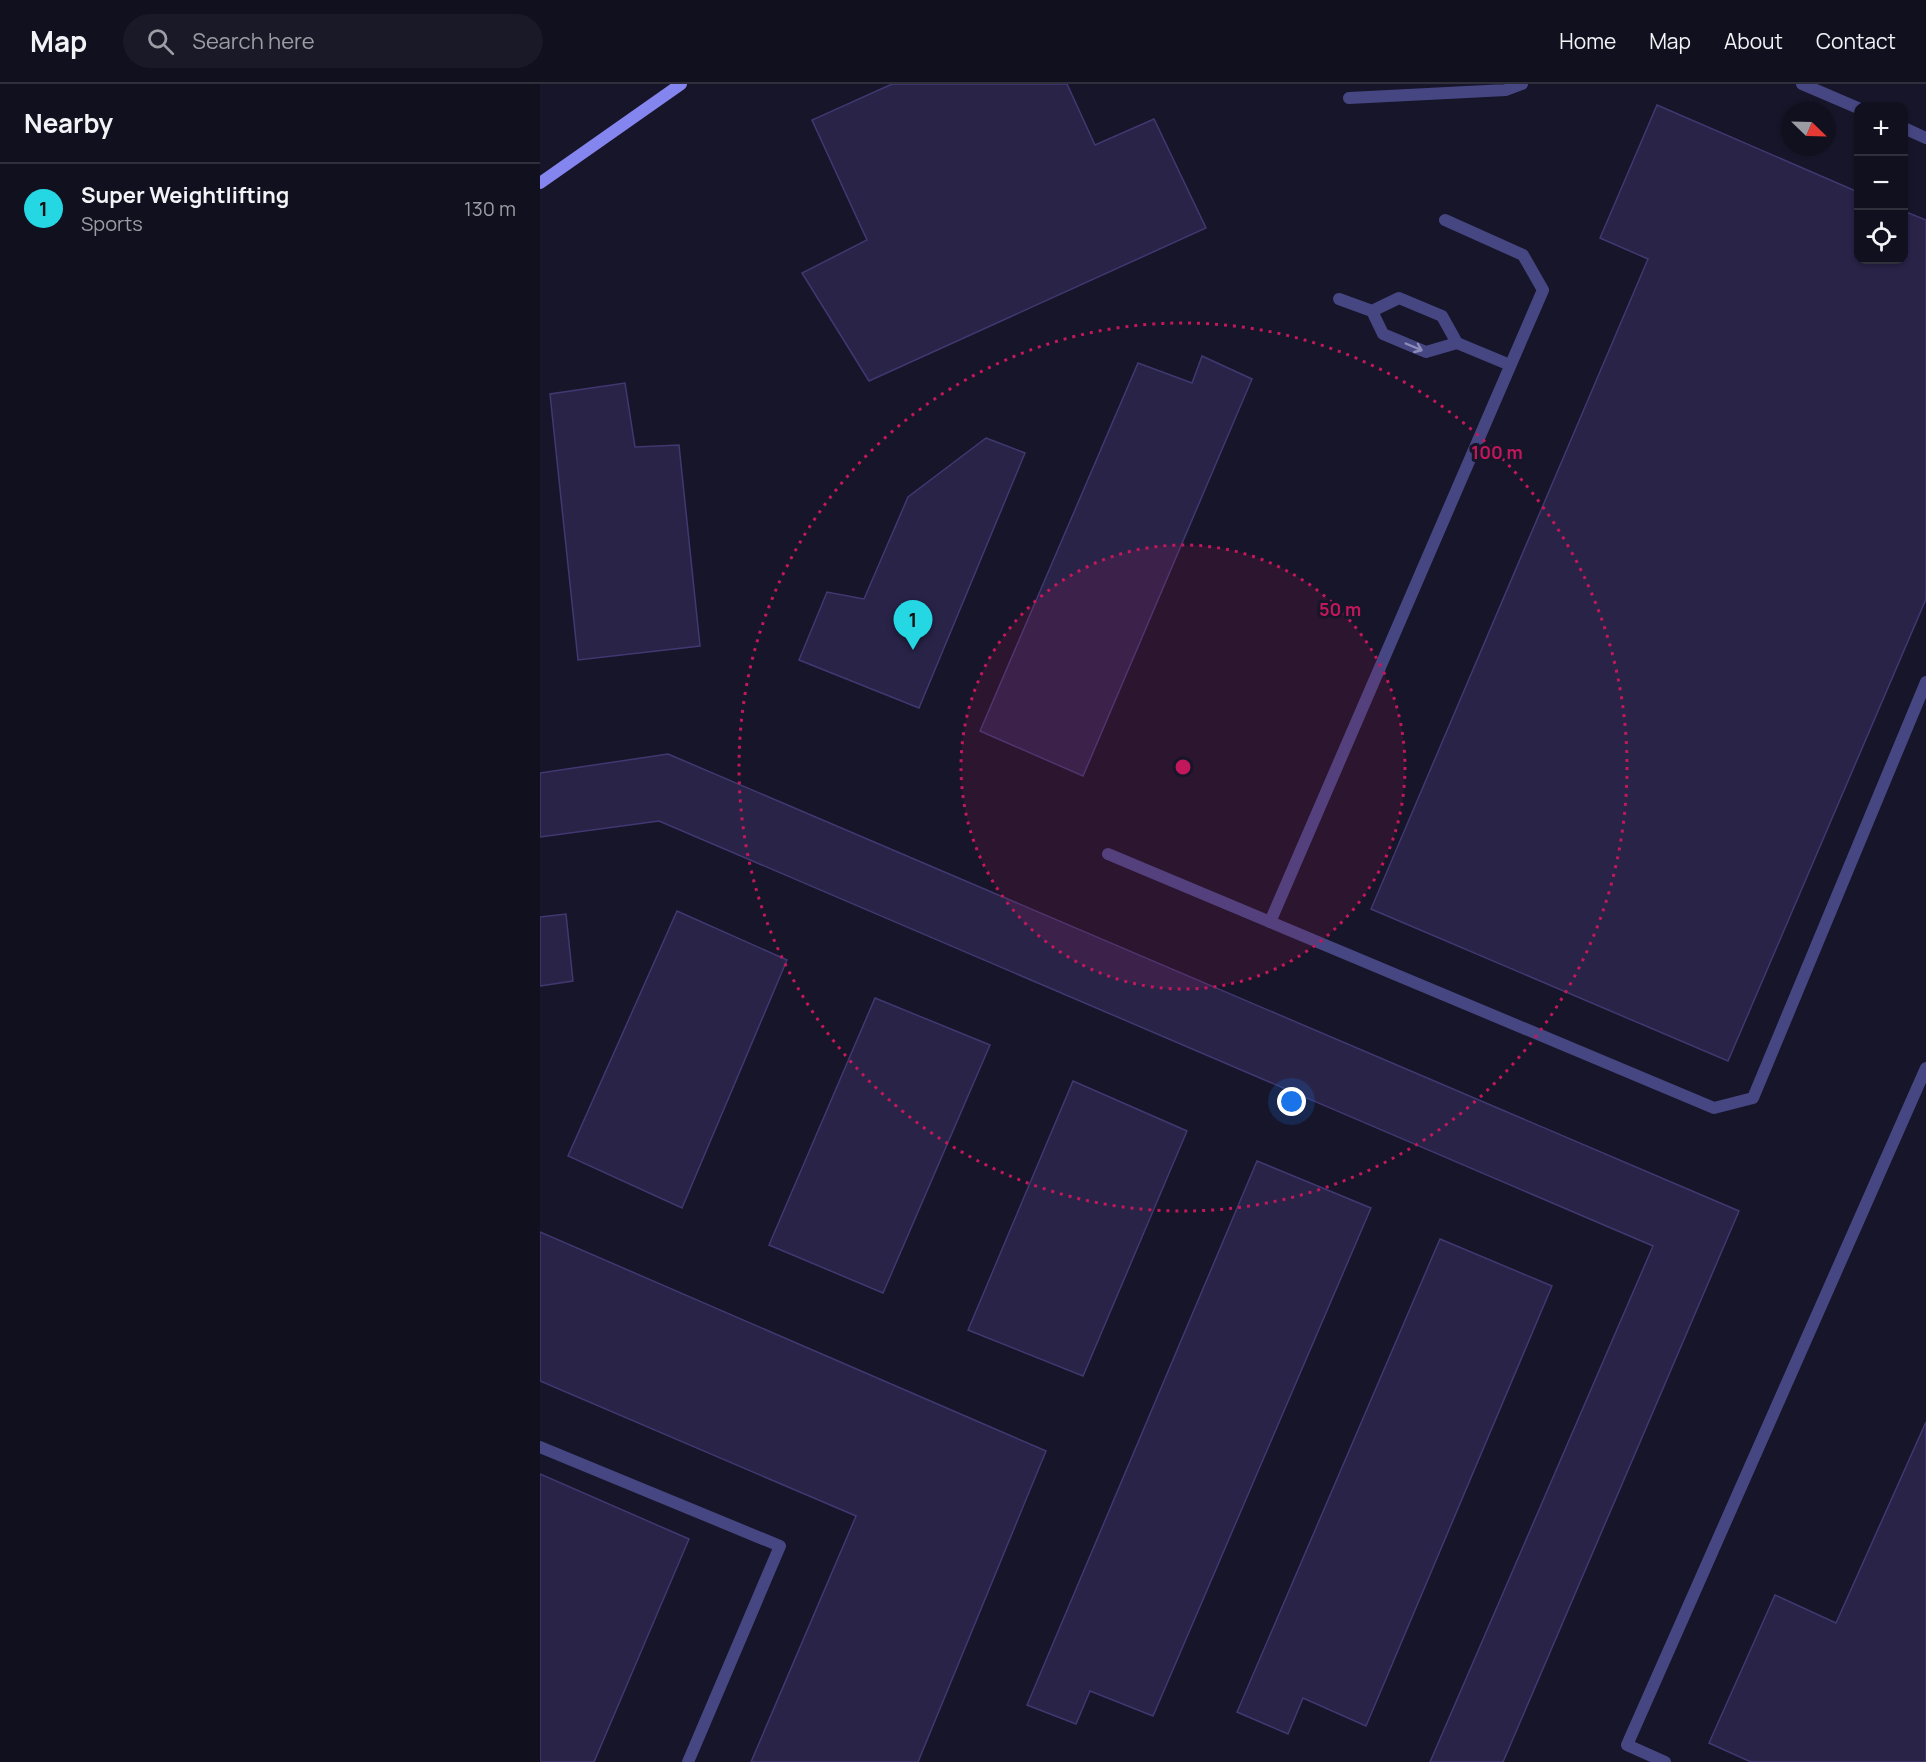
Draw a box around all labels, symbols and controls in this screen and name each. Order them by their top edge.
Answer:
search box [123,14,543,68]
text: Map [30,22,87,60]
icon: search [144,25,177,58]
text: Search here [192,26,315,56]
text: Home [1559,27,1616,55]
text: Map [1649,27,1691,55]
text: About [1724,27,1783,55]
text: Contact [1816,27,1896,55]
north arrow [1782,102,1836,156]
map controls [1854,102,1908,264]
button: + [1854,102,1908,156]
text: Nearby [24,105,113,141]
button: − [1854,156,1908,210]
text: Super Weightlifting [81,180,289,210]
text: 1 [39,195,48,222]
text: 130 m [464,195,516,222]
text: Sports [81,210,143,237]
button: locate [1854,210,1908,264]
one-way arrow [1404,342,1422,353]
text: 100 m [1471,440,1523,464]
text: 50 m [1319,597,1361,621]
pin: 1 [894,600,932,650]
centre of rings [1173,757,1193,777]
your location [1277,1087,1306,1116]

